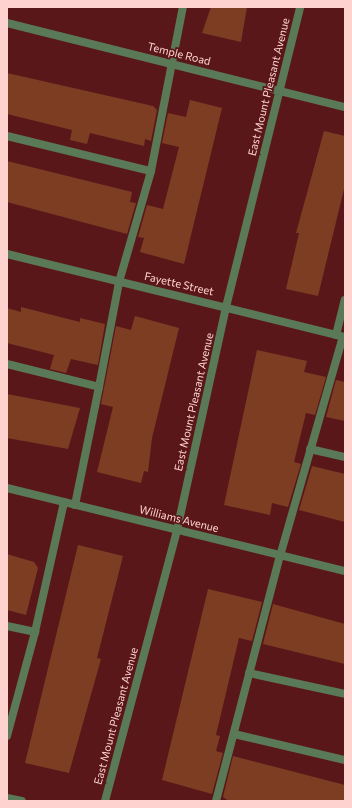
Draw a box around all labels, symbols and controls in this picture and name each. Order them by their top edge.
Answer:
street label: East Mount Pleasant Avenue [245,17,293,157]
street label: Temple Road [146,40,212,68]
street label: Fayette Street [143,270,215,298]
street label: East Mount Pleasant Avenue [172,332,216,472]
street label: Williams Avenue [138,503,220,535]
street label: East Mount Pleasant Avenue [91,646,141,786]

